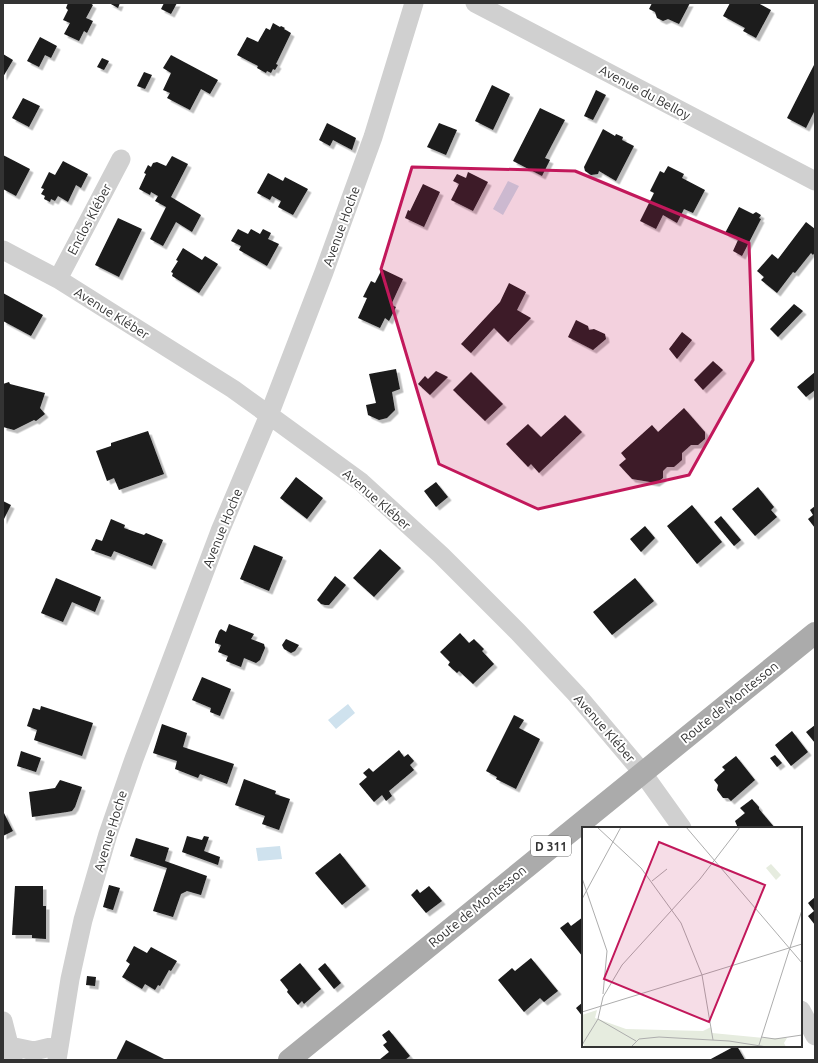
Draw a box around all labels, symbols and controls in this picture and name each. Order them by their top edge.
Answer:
street label: Avenue du Belloy [597,62,693,122]
street label: Enclos Kléber [64,181,114,257]
street label: Avenue Hoche [320,184,362,268]
street label: Avenue Kléber [72,285,152,341]
street label: Avenue Kléber [340,466,414,532]
street label: Avenue Hoche [200,486,244,570]
street label: Route de Montesson [678,658,780,746]
street label: Avenue Kléber [572,691,638,765]
street label: Avenue Hoche [91,789,129,873]
inset map [582,827,802,1047]
road number: D 311 [531,836,571,856]
street label: Route de Montesson [426,862,528,950]

